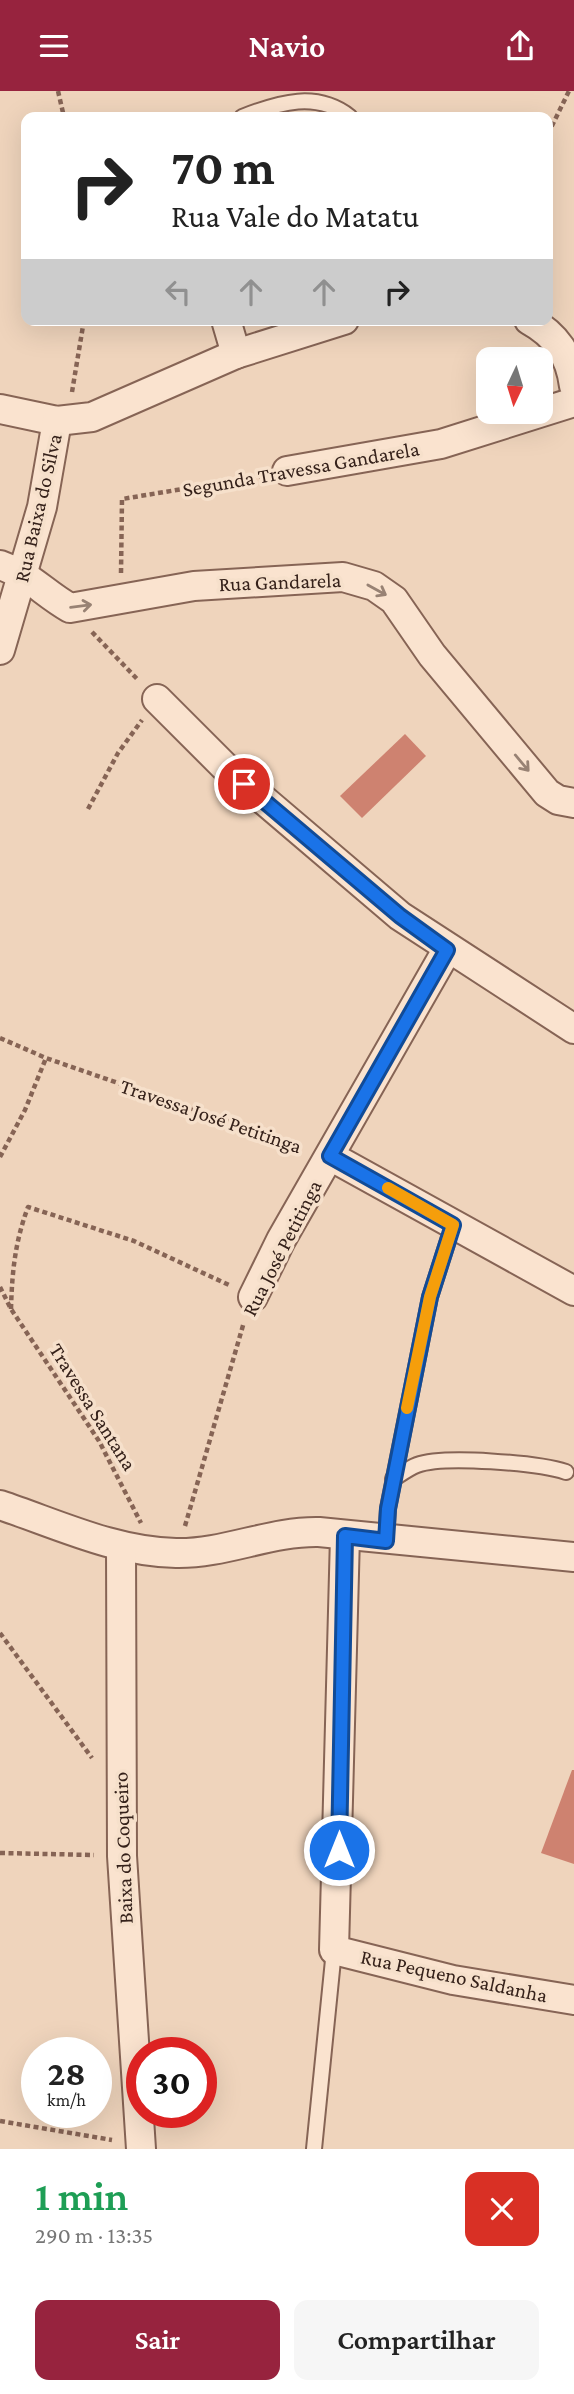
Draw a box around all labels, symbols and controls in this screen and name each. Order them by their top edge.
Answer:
icon: menu [35,27,73,65]
icon: share [501,27,539,65]
text: Navio [249,28,325,64]
icon: right [56,140,147,231]
text: 70 m [171,140,275,195]
text: Rua Vale do Matatu [171,198,419,234]
icon: left [159,273,197,311]
icon: ahead [232,273,270,311]
icon: ahead [305,273,343,311]
icon: right [378,273,416,311]
north arrow [476,347,553,423]
map controls [476,347,553,424]
street label: Rua Baixa do Silva [9,431,67,585]
street label: Segunda Travessa Gandarela [181,436,421,502]
street label: Rua Gandarela [218,568,342,596]
one-way arrow [367,583,387,597]
one-way arrow [69,600,92,613]
pin [214,754,274,814]
one-way arrow [514,754,530,772]
icon: arrive [225,765,263,803]
street label: Travessa José Petitinga [117,1074,305,1158]
street label: Rua José Petitinga [237,1176,327,1320]
street label: Travessa Santana [44,1339,142,1475]
street label: Baixa do Coqueiro [108,1772,138,1924]
position arrow [302,1813,376,1887]
street label: Rua Pequeno Saldanha [358,1944,550,2008]
speed limit sign: 30 [126,2037,217,2128]
text: 28 [47,2054,86,2093]
text: km/h [47,2090,86,2110]
text: 1 min [35,2172,128,2219]
button: close [465,2172,539,2246]
text: 290 m · 13:35 [35,2222,153,2248]
button: Sair [35,2300,280,2380]
button: Compartilhar [294,2300,539,2380]

